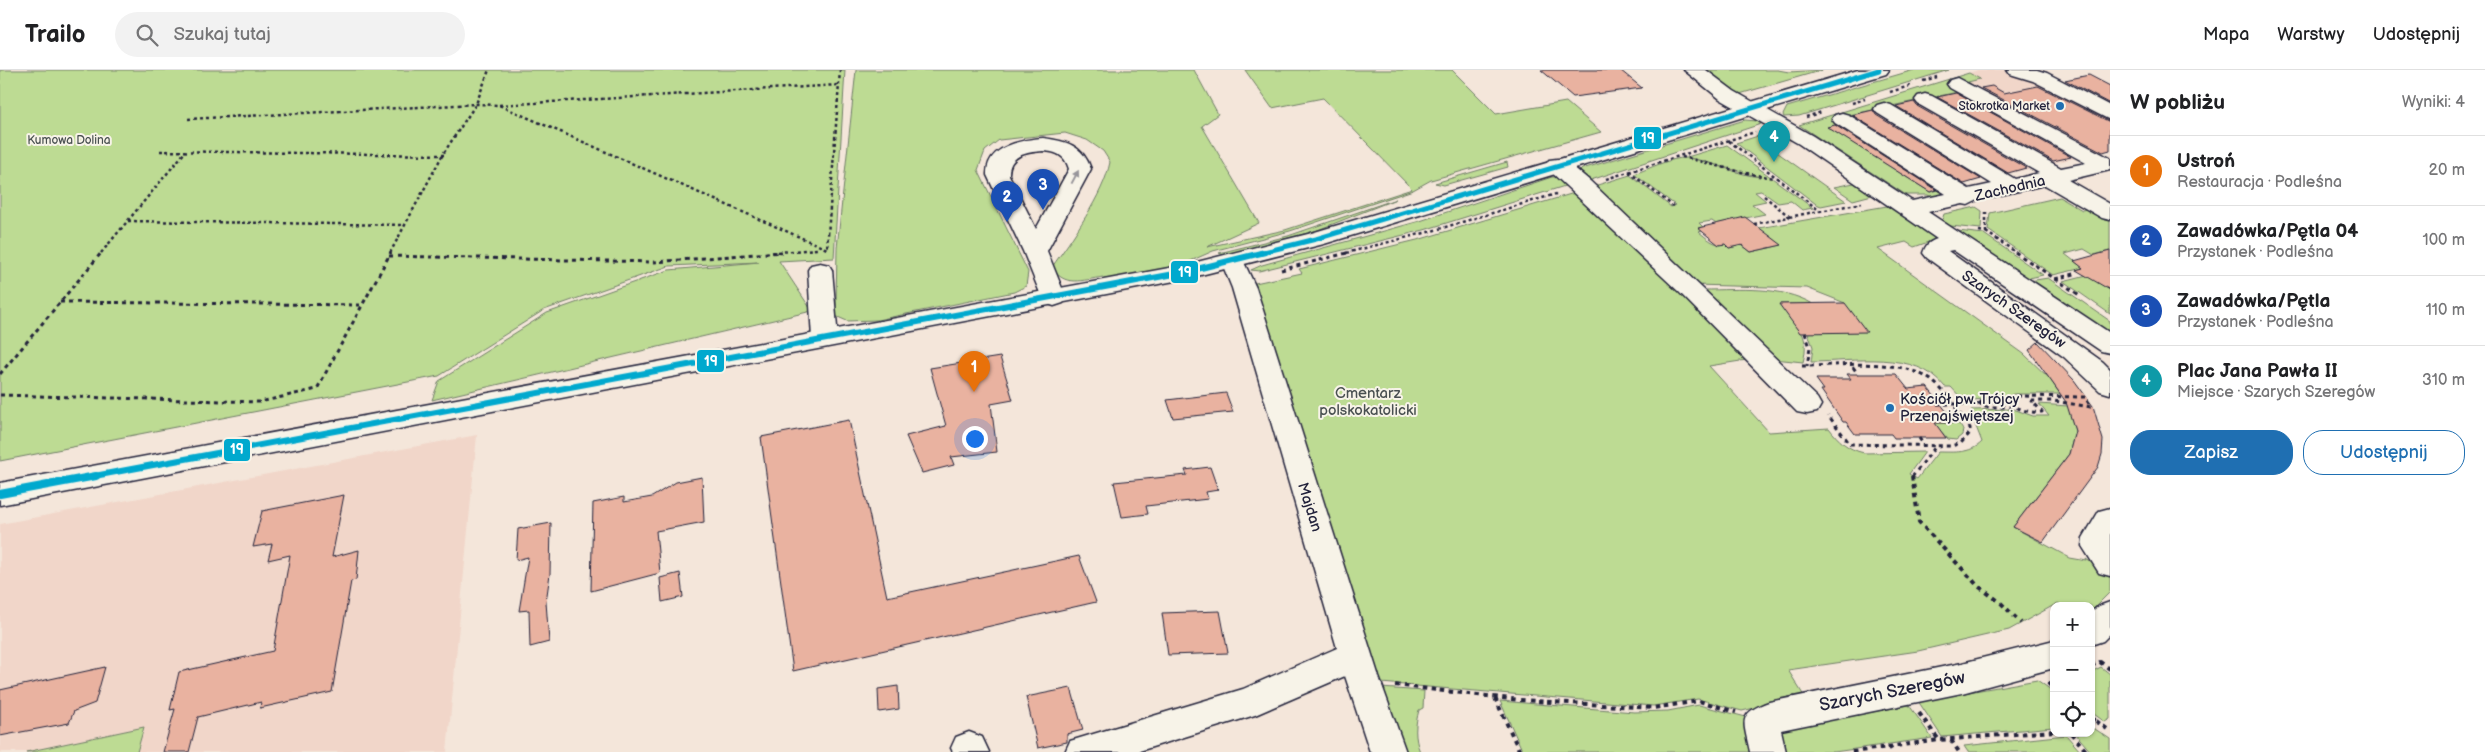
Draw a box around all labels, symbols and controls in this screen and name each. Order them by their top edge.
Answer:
search box [115,12,465,57]
text: Trailo [25,20,85,49]
icon: search [133,21,161,49]
text: Szukaj tutaj [173,23,271,46]
text: Mapa [2203,24,2249,45]
text: Warstwy [2277,24,2345,45]
text: Udostępnij [2373,24,2460,45]
text: W pobliżu [2130,90,2225,115]
text: Wyniki: 4 [2402,93,2465,112]
place label: Stokrotka Market [1959,99,2050,114]
marker: Stokrotka Market [2054,100,2066,112]
pin: 4 [1758,121,1790,162]
line badge: 19 [1633,126,1662,150]
text: 19 [1641,130,1655,147]
park label: Kumowa Dolina [27,133,111,148]
text: Ustroń [2177,150,2235,173]
text: 1 [2143,161,2149,180]
text: 20 m [2429,161,2465,180]
pin: 3 [1027,169,1059,210]
one-way arrow [1071,170,1079,185]
street label: Zachodnia [1972,171,2047,206]
text: Restauracja · Podleśna [2177,173,2342,192]
pin: 2 [991,181,1023,222]
text: Zawadówka/Pętla 04 [2177,220,2358,243]
text: 2 [2141,231,2151,250]
text: 100 m [2422,231,2465,250]
text: Przystanek · Podleśna [2177,243,2334,262]
line badge: 19 [1170,260,1199,284]
text: 19 [1178,264,1192,281]
street label: Szarych Szeregów [1958,266,2070,353]
text: Zawadówka/Pętla [2177,290,2330,313]
text: 3 [2141,301,2151,320]
text: 110 m [2426,301,2465,320]
text: Przystanek · Podleśna [2177,313,2334,332]
line badge: 19 [696,349,725,373]
pin: 1 [958,351,990,392]
text: 19 [704,353,718,370]
text: Plac Jana Pawła II [2177,360,2338,383]
text: 4 [2141,371,2151,390]
text: 310 m [2422,371,2465,390]
text: Miejsce · Szarych Szeregów [2177,383,2375,402]
park label: Cmentarz polskokatolicki [1319,384,1417,420]
place label: Kościół pw. Trójcy Przenajświętszej [1900,390,2020,426]
marker: Kościół pw. Trójcy Przenajświętszej [1884,402,1896,414]
your location [962,426,988,452]
button: Zapisz [2130,430,2293,475]
button: Udostępnij [2303,430,2465,475]
line badge: 19 [223,438,251,462]
text: 19 [230,441,244,458]
street label: Majdan [1293,480,1326,534]
map controls [2050,602,2095,737]
button: + [2050,602,2095,647]
button: − [2050,647,2095,692]
street label: Szarych Szeregów [1817,667,1967,716]
button: locate [2050,692,2095,737]

